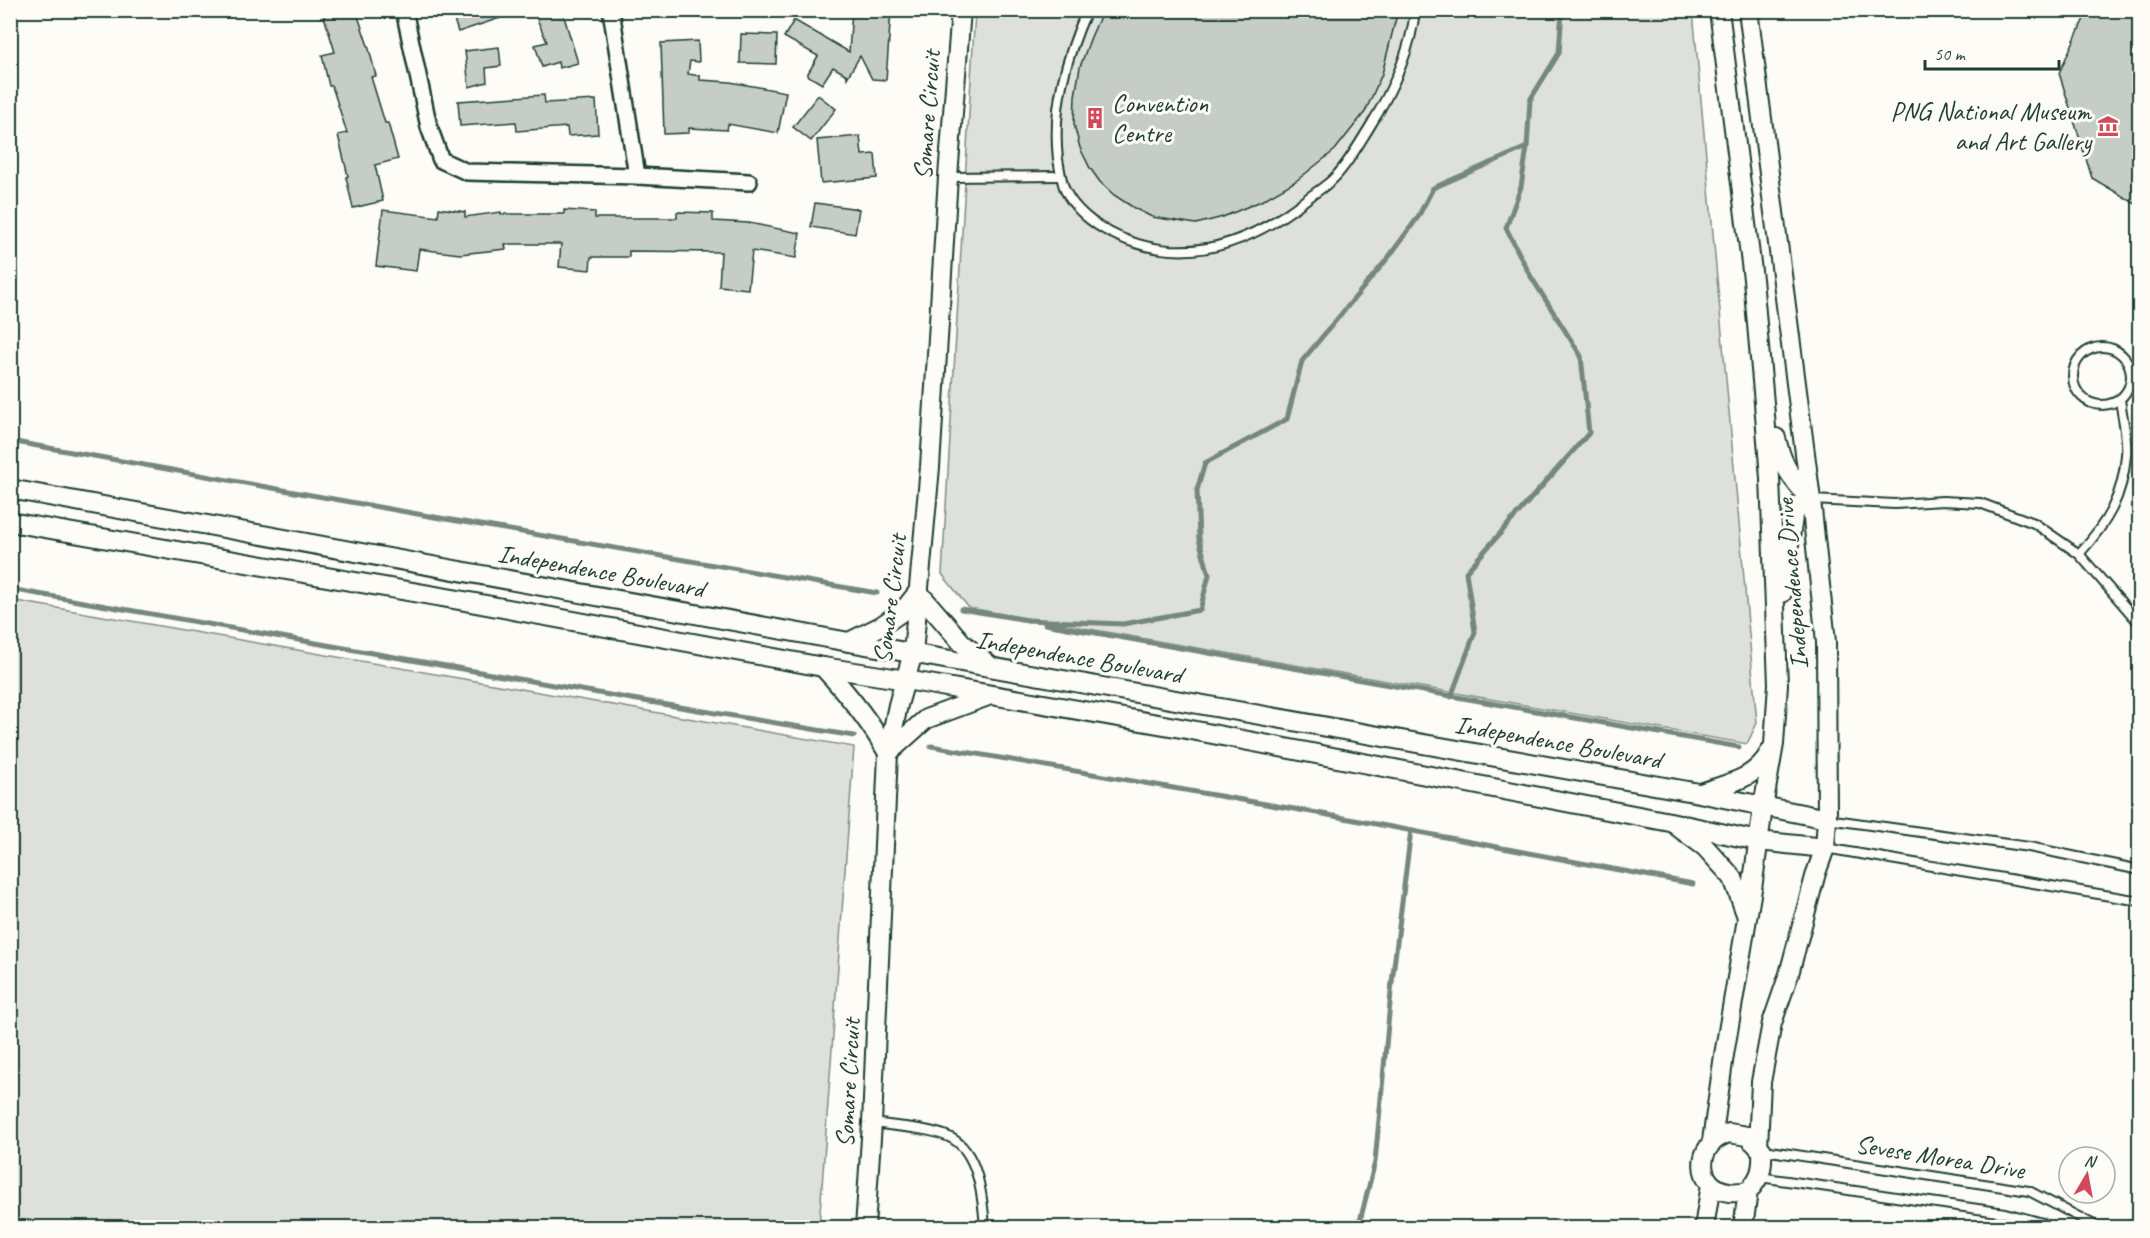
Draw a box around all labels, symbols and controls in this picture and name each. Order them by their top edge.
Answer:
scale bar [1925,33,2058,71]
text: 50 m [1934,43,1967,65]
street label: Somare Circuit [906,47,948,181]
place label: Convention Centre [1112,87,1209,150]
place label: PNG National Museum and Art Gallery [1890,95,2093,158]
building icon: Convention Centre [1083,106,1107,130]
museum icon: PNG National Museum and Art Gallery [2096,114,2120,138]
street label: Independence Drive [1768,496,1816,671]
street label: Somare Circuit [866,530,915,665]
street label: Independence Boulevard [495,537,710,606]
street label: Independence Boulevard [973,623,1188,692]
street label: Independence Boulevard [1452,708,1667,777]
street label: Somare Circuit [828,1015,868,1149]
street label: Sevese Morea Drive [1853,1127,2028,1187]
north arrow [2057,1145,2117,1205]
text: N [2083,1151,2099,1172]

